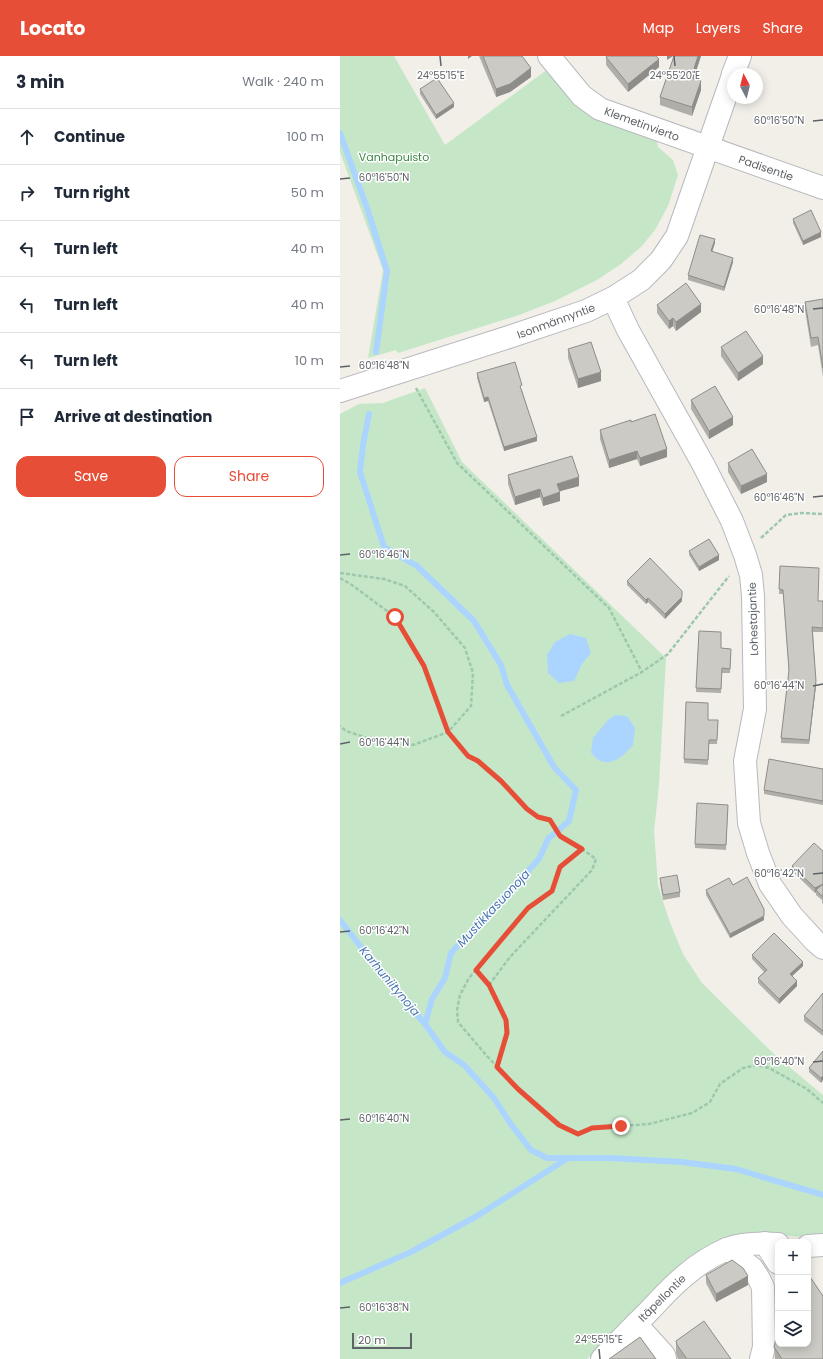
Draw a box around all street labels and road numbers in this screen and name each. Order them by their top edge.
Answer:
street label: Klemetinvierto [602,103,682,145]
street label: Padisentie [736,151,796,185]
street label: Isonmännyntie [515,299,597,343]
street label: Lohestajantie [744,582,762,656]
street label: Itäpellontie [635,1271,689,1325]

